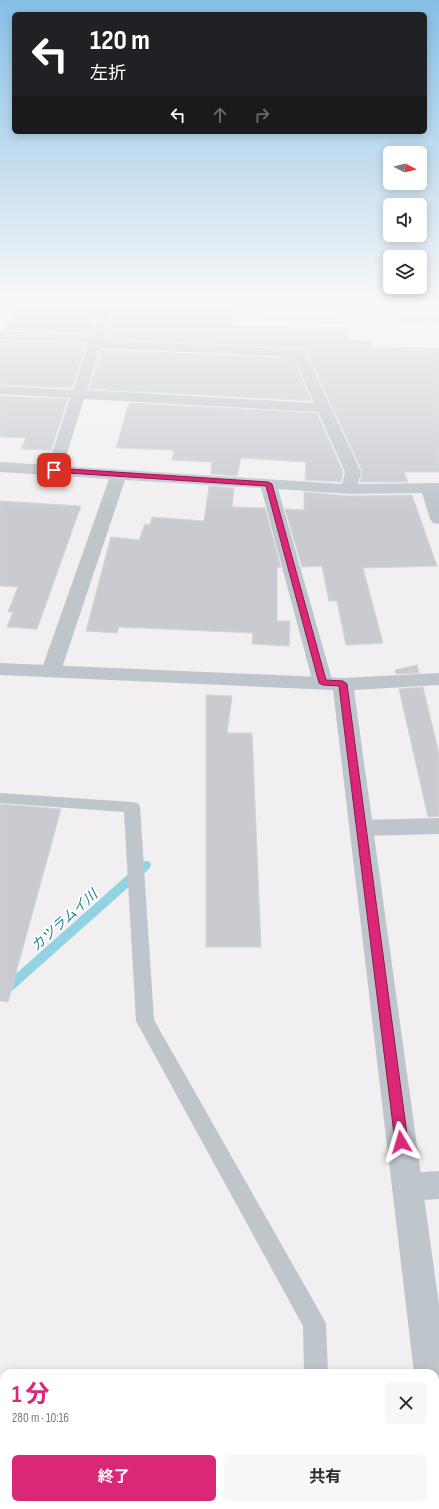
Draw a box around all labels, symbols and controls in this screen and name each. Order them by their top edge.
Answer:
text: 120 m [90,24,150,57]
icon: left [24,28,76,80]
text: 左折 [90,63,126,84]
icon: left [167,104,189,126]
icon: ahead [209,104,231,126]
icon: right [251,104,273,126]
north arrow [383,146,427,190]
map controls [383,146,427,294]
button: sound [383,198,427,242]
button: layers [383,250,427,294]
pin [37,453,71,487]
icon: arrive [43,459,65,481]
water label: カツラムイ川 [28,885,103,955]
position arrow [380,1121,422,1163]
text: 1 分 [12,1380,49,1409]
button: close [385,1382,427,1424]
text: 280 m · 10:16 [12,1410,69,1426]
button: 終了 [12,1455,216,1501]
button: 共有 [224,1455,427,1501]

